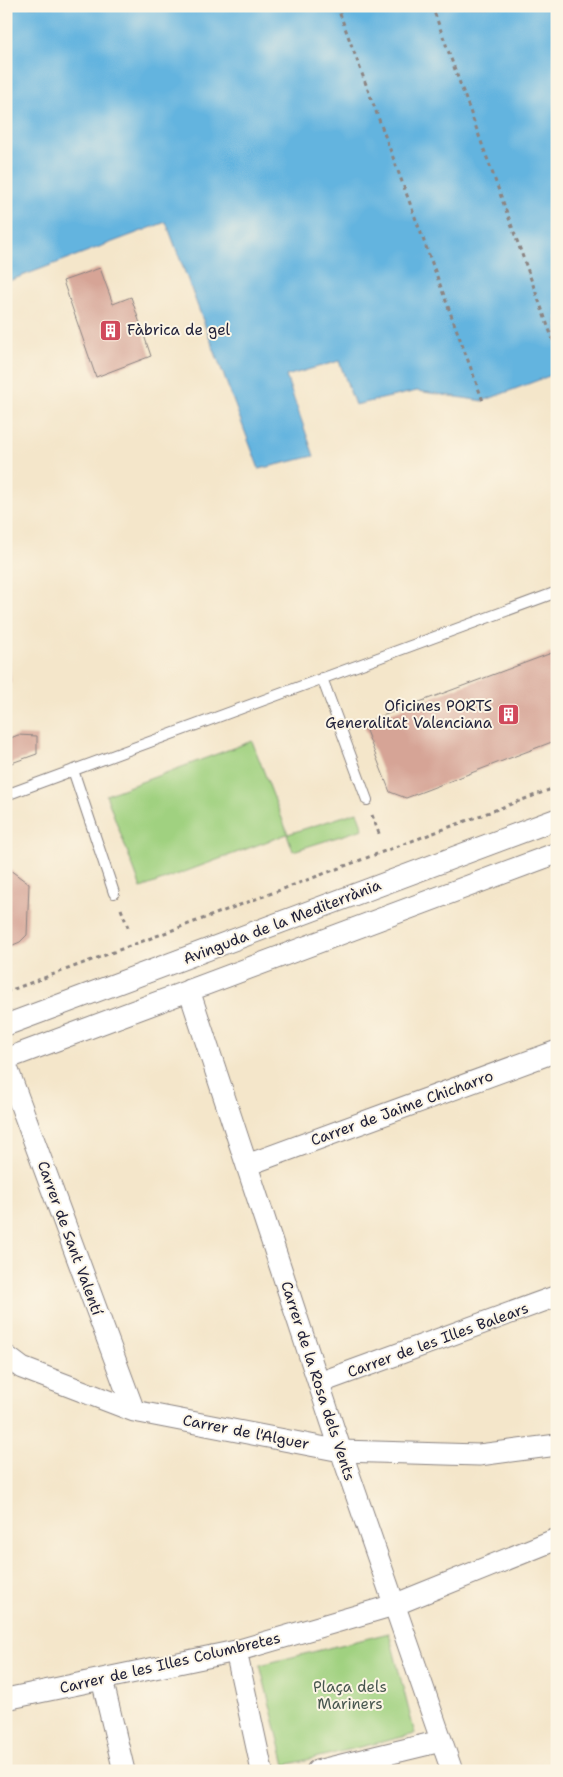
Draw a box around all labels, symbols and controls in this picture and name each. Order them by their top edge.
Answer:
building icon: Fàbrica de gel [99,318,123,342]
place label: Fàbrica de gel [127,320,231,340]
place label: Oficines PORTS Generalitat Valenciana [325,696,493,733]
building icon: Oficines PORTS Generalitat Valenciana [496,703,520,727]
street label: Avinguda de la Mediterrània [180,875,384,969]
street label: Carrer de Jaime Chicharro [308,1066,496,1150]
street label: Carrer de Sant Valentí [33,1158,108,1319]
street label: Carrer de la Rosa dels Vents [276,1279,360,1483]
street label: Carrer de les Illes Balears [345,1298,531,1382]
street label: Carrer de l'Alguer [181,1410,311,1454]
street label: Carrer de les Illes Columbretes [58,1628,282,1698]
park label: Plaça dels Mariners [313,1677,387,1714]

